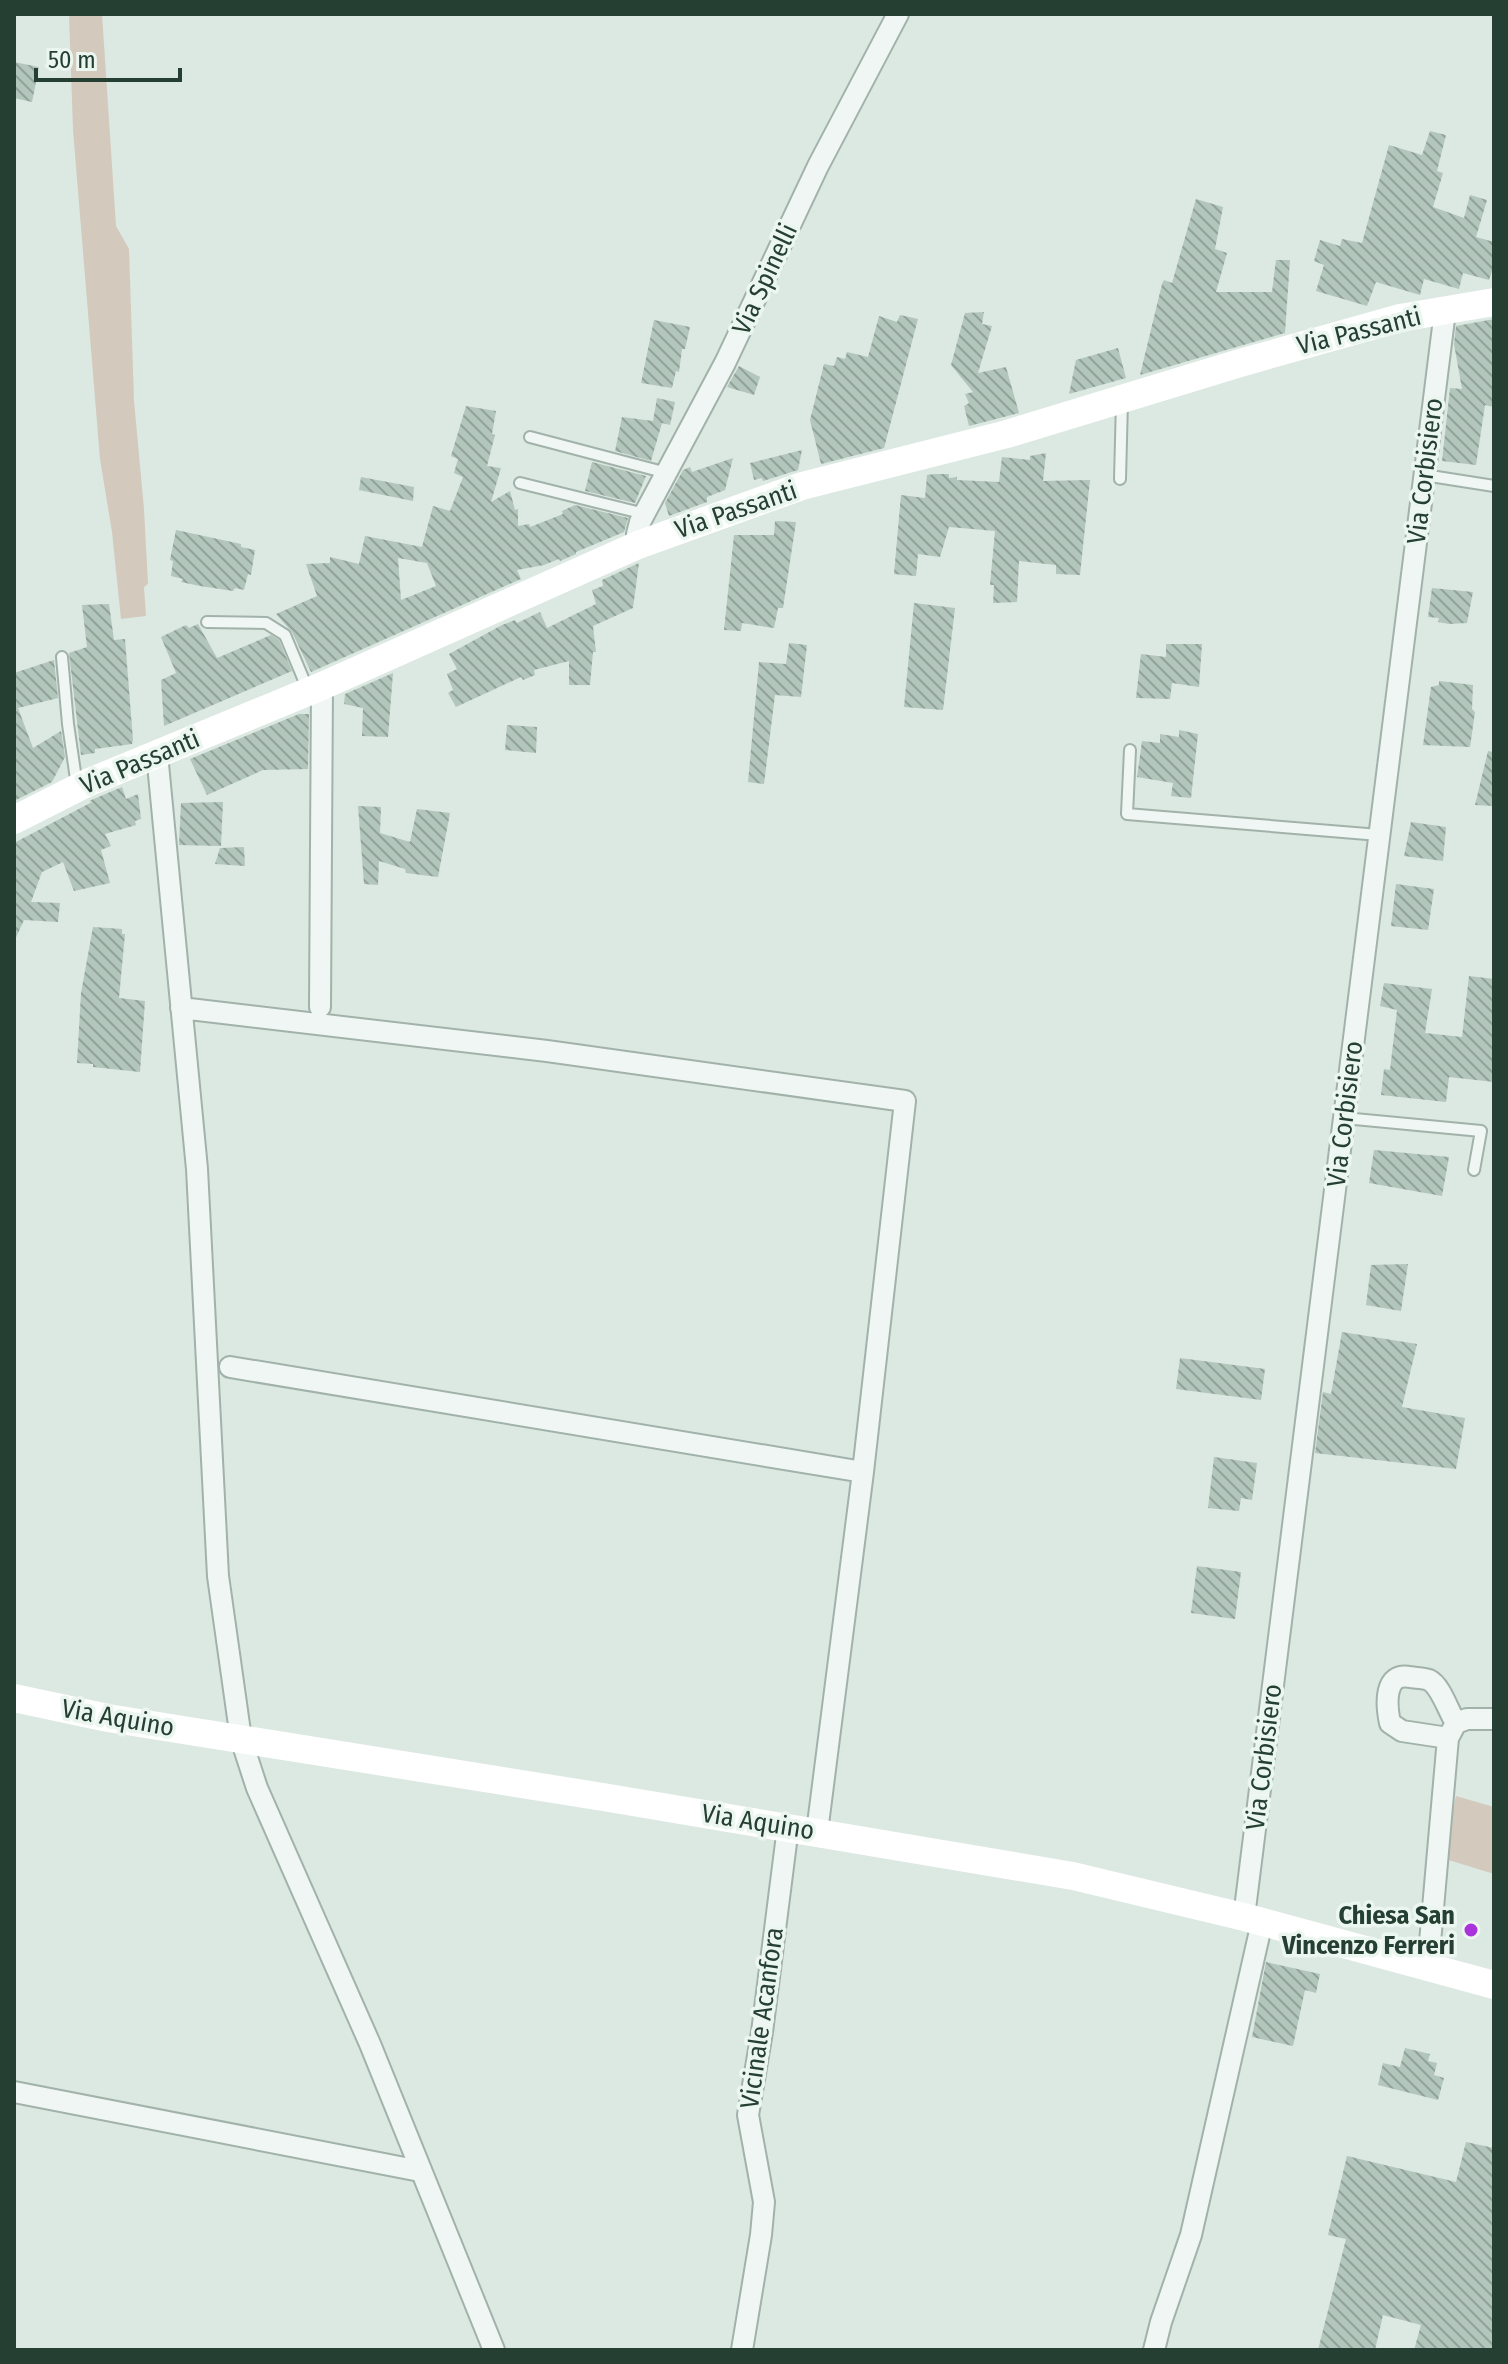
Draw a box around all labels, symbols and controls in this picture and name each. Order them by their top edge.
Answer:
scale bar [36,32,180,82]
text: 50 m [48,46,96,74]
street label: Via Spinelli [726,219,804,339]
street label: Via Passanti [1294,301,1424,361]
street label: Via Corbisiero [1401,396,1449,546]
street label: Via Passanti [671,475,801,545]
street label: Via Passanti [76,723,204,801]
street label: Via Corbisiero [1321,1039,1369,1189]
street label: Via Corbisiero [1240,1682,1288,1832]
street label: Via Aquino [59,1693,177,1743]
street label: Via Aquino [699,1798,817,1846]
place label: Chiesa San Vincenzo Ferreri [1281,1900,1455,1961]
marker: Chiesa San Vincenzo Ferreri [1462,1921,1480,1939]
street label: Vicinale Acanfora [734,1925,790,2111]

